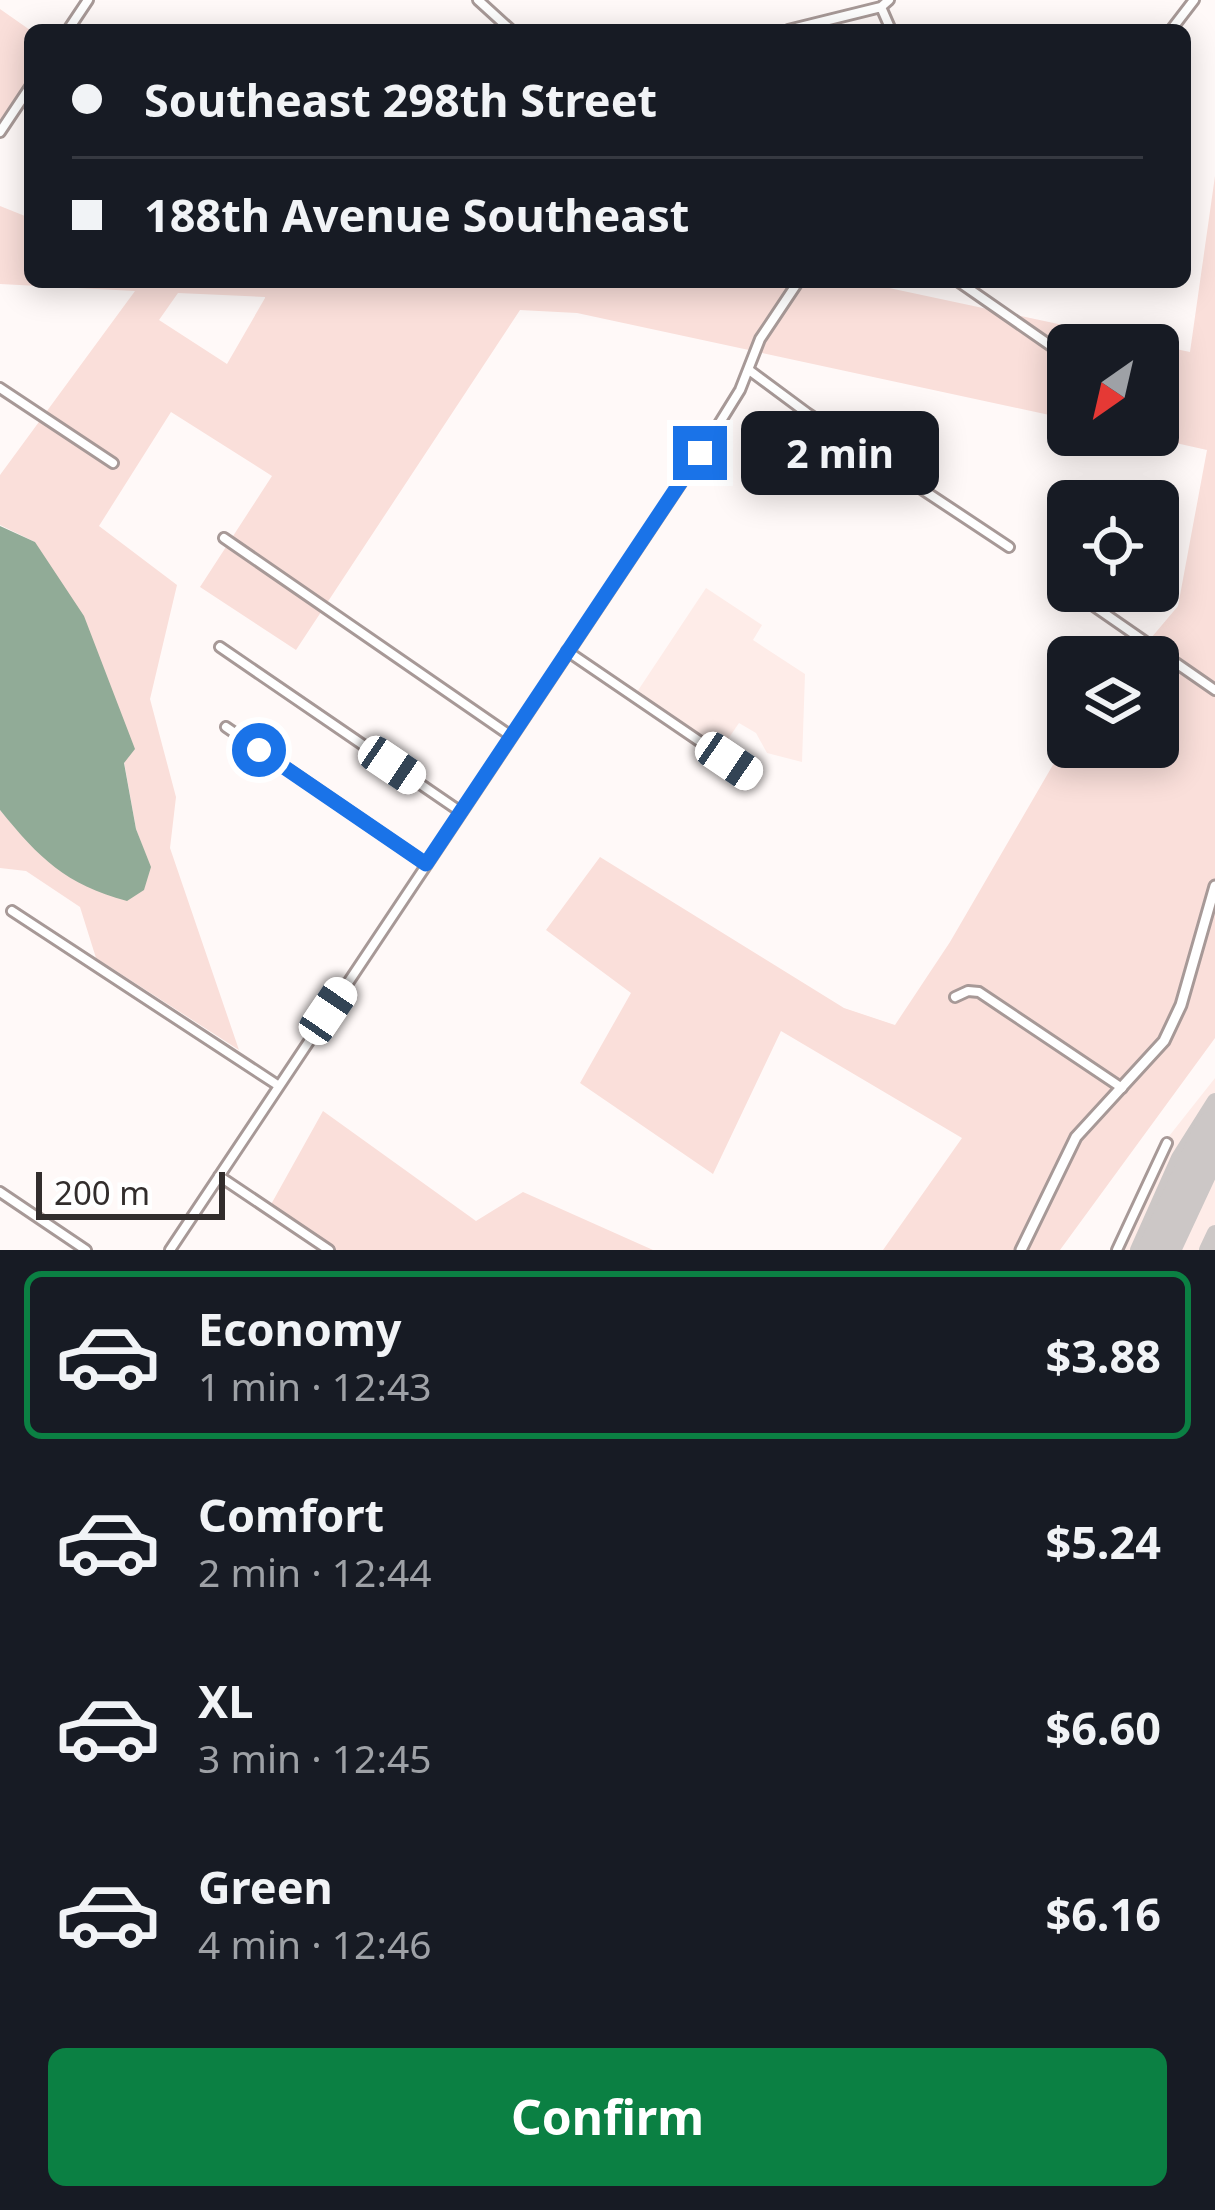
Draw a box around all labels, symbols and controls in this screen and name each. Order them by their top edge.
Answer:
text: Southeast 298th Street [144,69,657,130]
text: 188th Avenue Southeast [144,184,689,245]
north arrow [1047,324,1179,456]
map controls [1047,324,1179,768]
callout: 2 min [742,411,940,495]
route end [673,426,727,480]
text: 2 min [786,426,894,479]
button: locate [1047,480,1179,612]
button: layers [1047,636,1179,768]
route start [232,723,286,777]
car [689,726,769,796]
car [352,730,432,800]
car [293,971,363,1051]
scale bar [36,1166,225,1219]
text: 200 m [54,1170,150,1215]
text: Economy [198,1298,402,1359]
icon: car [54,1301,162,1409]
text: $3.88 [1045,1325,1161,1386]
text: 1 min · 12:43 [198,1359,432,1412]
text: Comfort [198,1484,384,1545]
icon: car [54,1487,162,1595]
text: $5.24 [1045,1511,1161,1572]
text: 2 min · 12:44 [198,1545,432,1598]
text: XL [198,1670,253,1731]
icon: car [54,1673,162,1781]
text: $6.60 [1045,1697,1161,1758]
text: 3 min · 12:45 [198,1731,432,1784]
text: Green [198,1856,333,1917]
icon: car [54,1859,162,1967]
text: $6.16 [1045,1883,1161,1944]
text: 4 min · 12:46 [198,1917,432,1970]
button: Confirm [48,2048,1167,2186]

